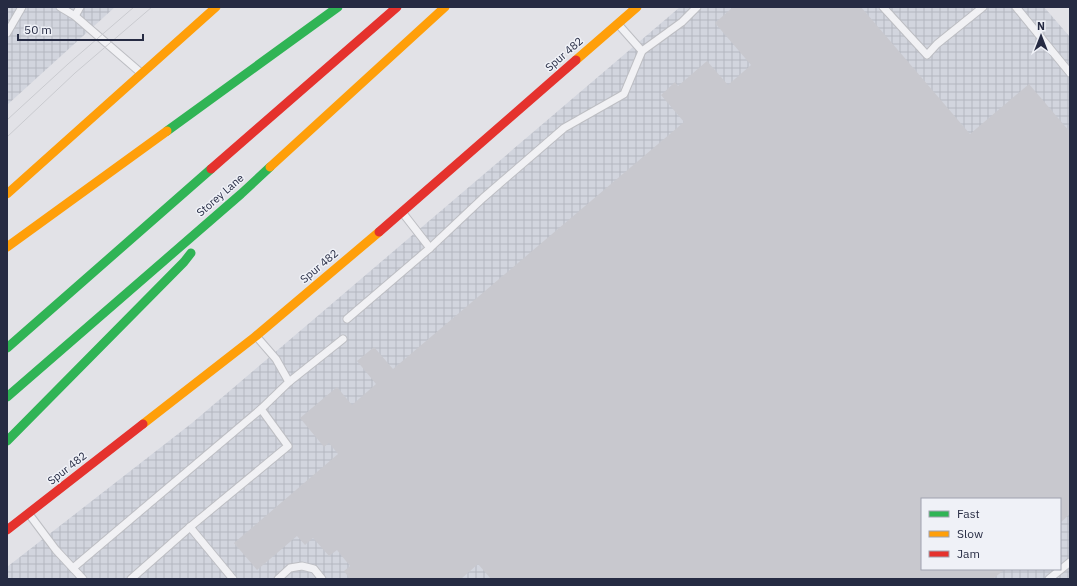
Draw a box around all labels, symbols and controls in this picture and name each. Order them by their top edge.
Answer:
scale bar [18,16,143,42]
north arrow [1021,16,1061,56]
text: N [1037,19,1045,33]
text: 50 m [24,22,52,37]
street label: Spur 482 [542,34,586,74]
street label: Storey Lane [193,171,247,219]
street label: Spur 482 [297,246,341,286]
street label: Spur 482 [45,448,89,488]
legend [921,498,1061,570]
text: Fast [957,506,980,521]
text: Slow [957,526,983,541]
text: Jam [957,546,980,561]

